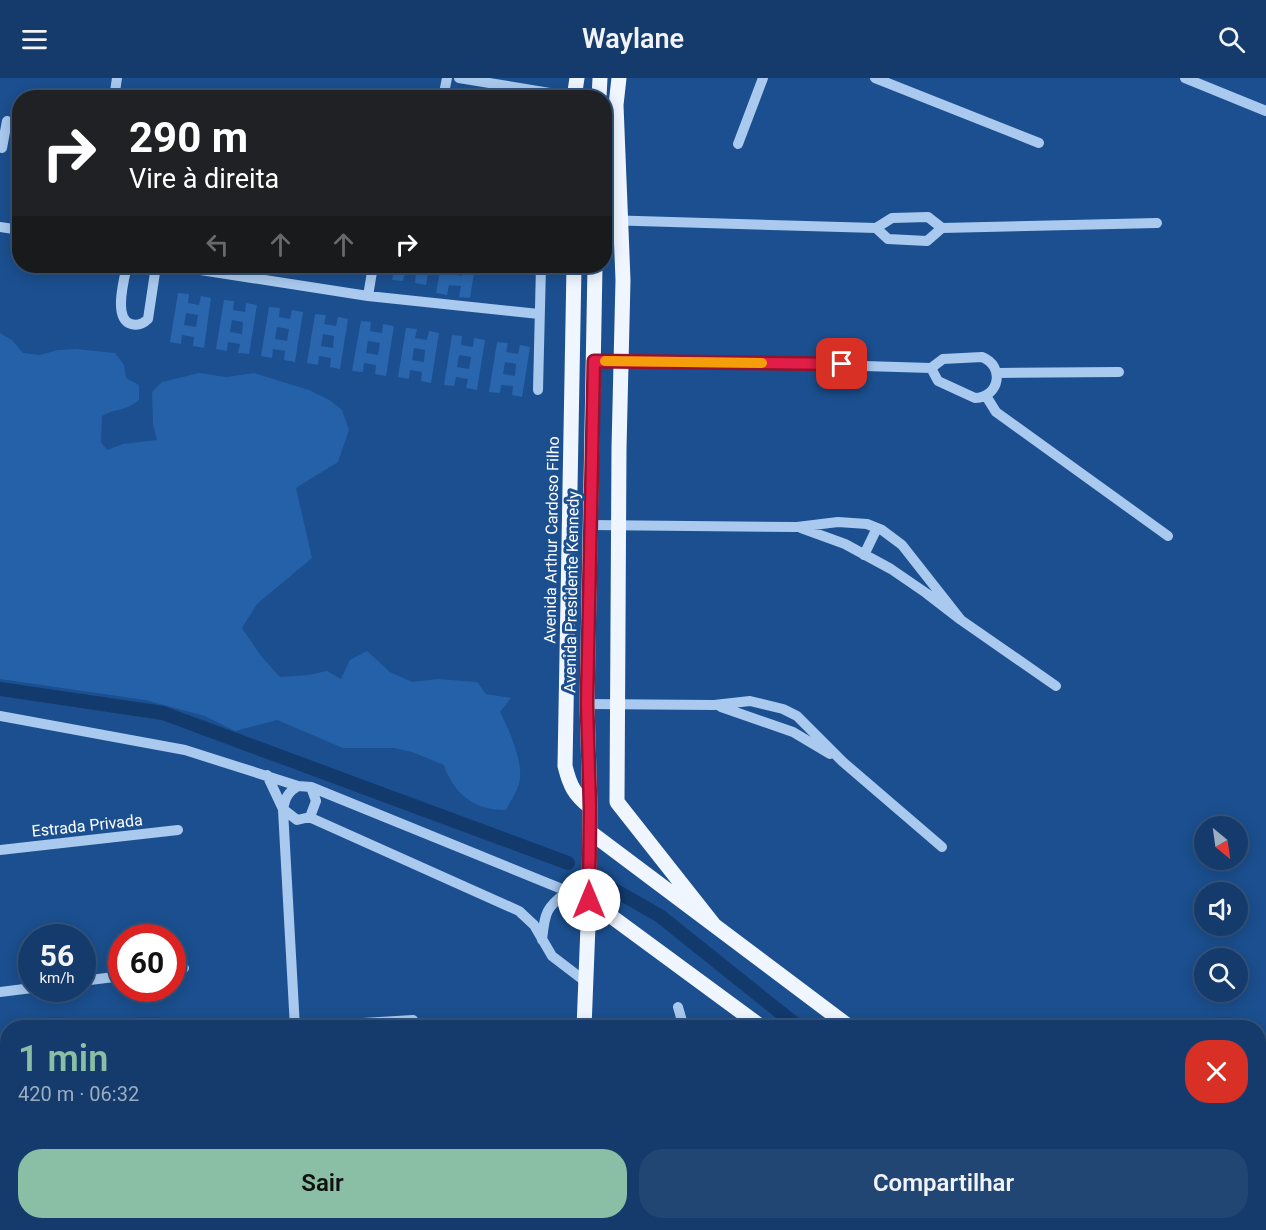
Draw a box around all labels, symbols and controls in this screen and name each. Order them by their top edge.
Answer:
icon: menu [18,23,51,56]
text: Waylane [582,23,684,55]
icon: search [1215,23,1248,56]
text: 290 m [129,113,248,162]
icon: right [30,114,108,192]
text: Vire à direita [129,163,279,195]
icon: left [201,228,234,261]
icon: ahead [264,228,297,261]
icon: ahead [327,228,360,261]
icon: right [390,228,423,261]
pin [816,338,867,389]
icon: arrive [825,347,858,380]
street label: Avenida Arthur Cardoso Filho [540,436,563,644]
street label: Avenida Presidente Kennedy [560,491,583,693]
street label: Estrada Privada [31,810,144,841]
north arrow [1194,816,1248,870]
map controls [1194,816,1248,1002]
position arrow [557,868,621,932]
button: sound [1194,882,1248,936]
speed limit sign: 60 [108,924,186,1002]
text: 56 [40,938,74,973]
button: search [1194,948,1248,1002]
text: km/h [39,969,75,987]
text: 1 min [18,1038,108,1080]
button: close [1185,1040,1248,1103]
text: 420 m · 06:32 [18,1082,139,1106]
button: Sair [18,1149,627,1218]
button: Compartilhar [639,1149,1248,1218]

